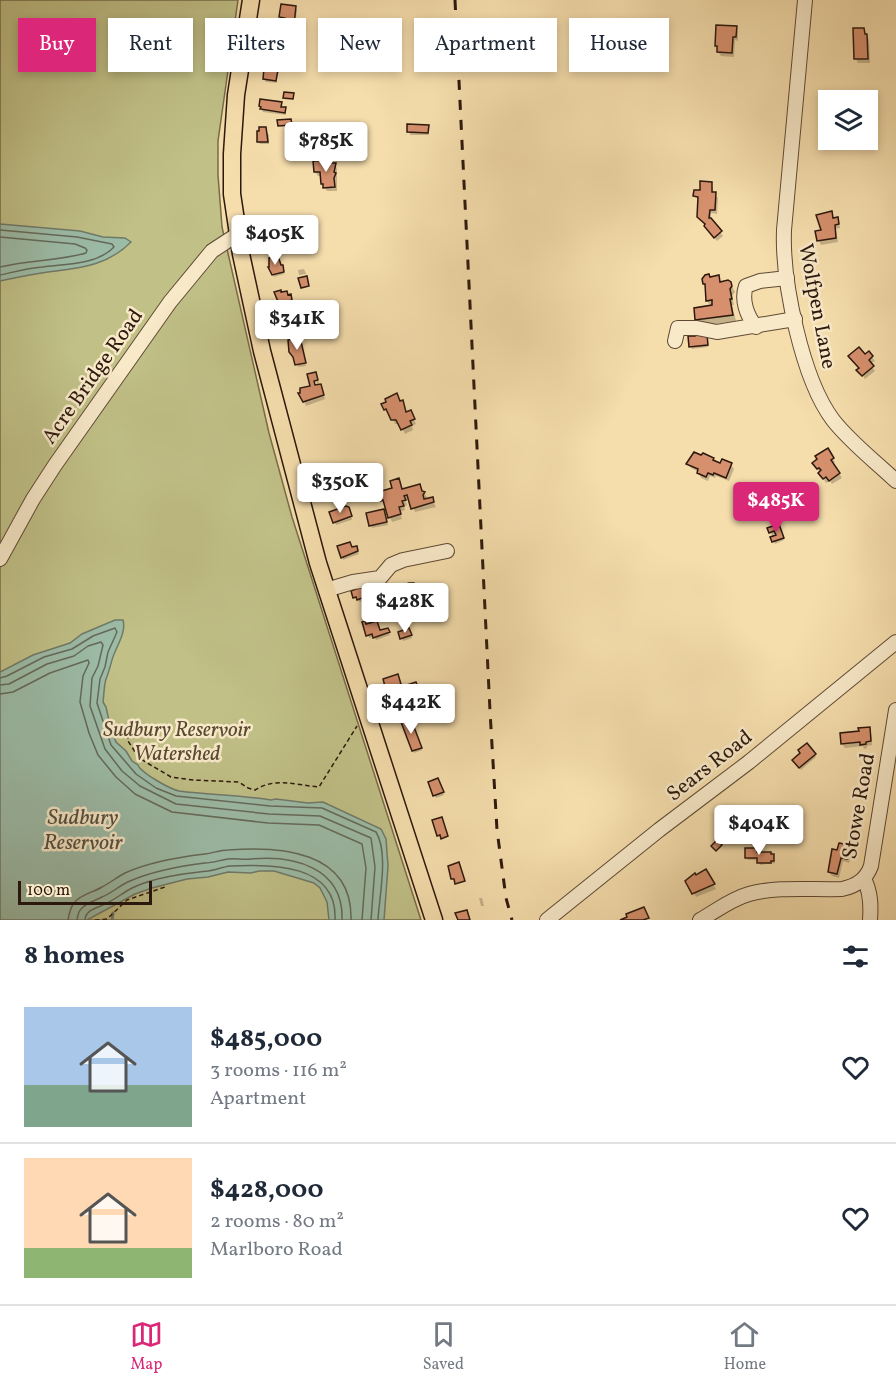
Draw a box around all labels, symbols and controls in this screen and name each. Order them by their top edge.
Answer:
chip: Buy [18,18,96,72]
chip: Rent [108,18,193,72]
chip: Filters [205,18,306,72]
chip: New [318,18,402,72]
chip: Apartment [414,18,557,72]
chip: House [569,18,669,72]
map controls [818,90,878,150]
button: layers [818,90,878,150]
pin: $785K [284,122,368,173]
text: $785K [298,127,354,155]
pin: $405K [233,215,317,266]
text: $405K [245,220,305,248]
street label: Wolfpen Lane [790,241,843,372]
pin: $341K [255,300,339,351]
street label: Acre Bridge Road [36,303,151,450]
text: $341K [269,305,325,333]
pin: $350K [298,463,382,514]
text: $350K [311,468,369,496]
pin: $485K [734,482,818,533]
text: $485K [747,487,805,515]
pin: $428K [363,583,447,634]
text: $428K [375,588,435,616]
pin: $442K [369,684,453,735]
text: $442K [381,689,441,717]
park label: Sudbury Reservoir Watershed [103,716,251,769]
street label: Sears Road [661,724,759,809]
street label: Stowe Road [836,751,883,862]
water label: Sudbury Reservoir [43,803,124,859]
pin: $404K [717,805,801,856]
text: $404K [728,810,790,838]
scale bar [18,878,152,906]
text: 100 m [27,880,70,902]
text: 8 homes [24,938,125,974]
icon: filters [839,940,872,973]
text: $485,000 [210,1021,322,1057]
icon: home [72,1031,144,1103]
icon: heart [839,1051,872,1084]
text: 3 rooms · 116 m² [210,1057,347,1085]
text: Apartment [210,1085,306,1113]
text: $428,000 [210,1172,324,1208]
icon: home [72,1182,144,1254]
icon: heart [839,1202,872,1235]
text: 2 rooms · 80 m² [210,1208,344,1236]
text: Marlboro Road [210,1236,343,1264]
tab: Map [130,1318,163,1376]
tab: Saved [423,1318,464,1376]
tab: Home [724,1318,766,1376]

